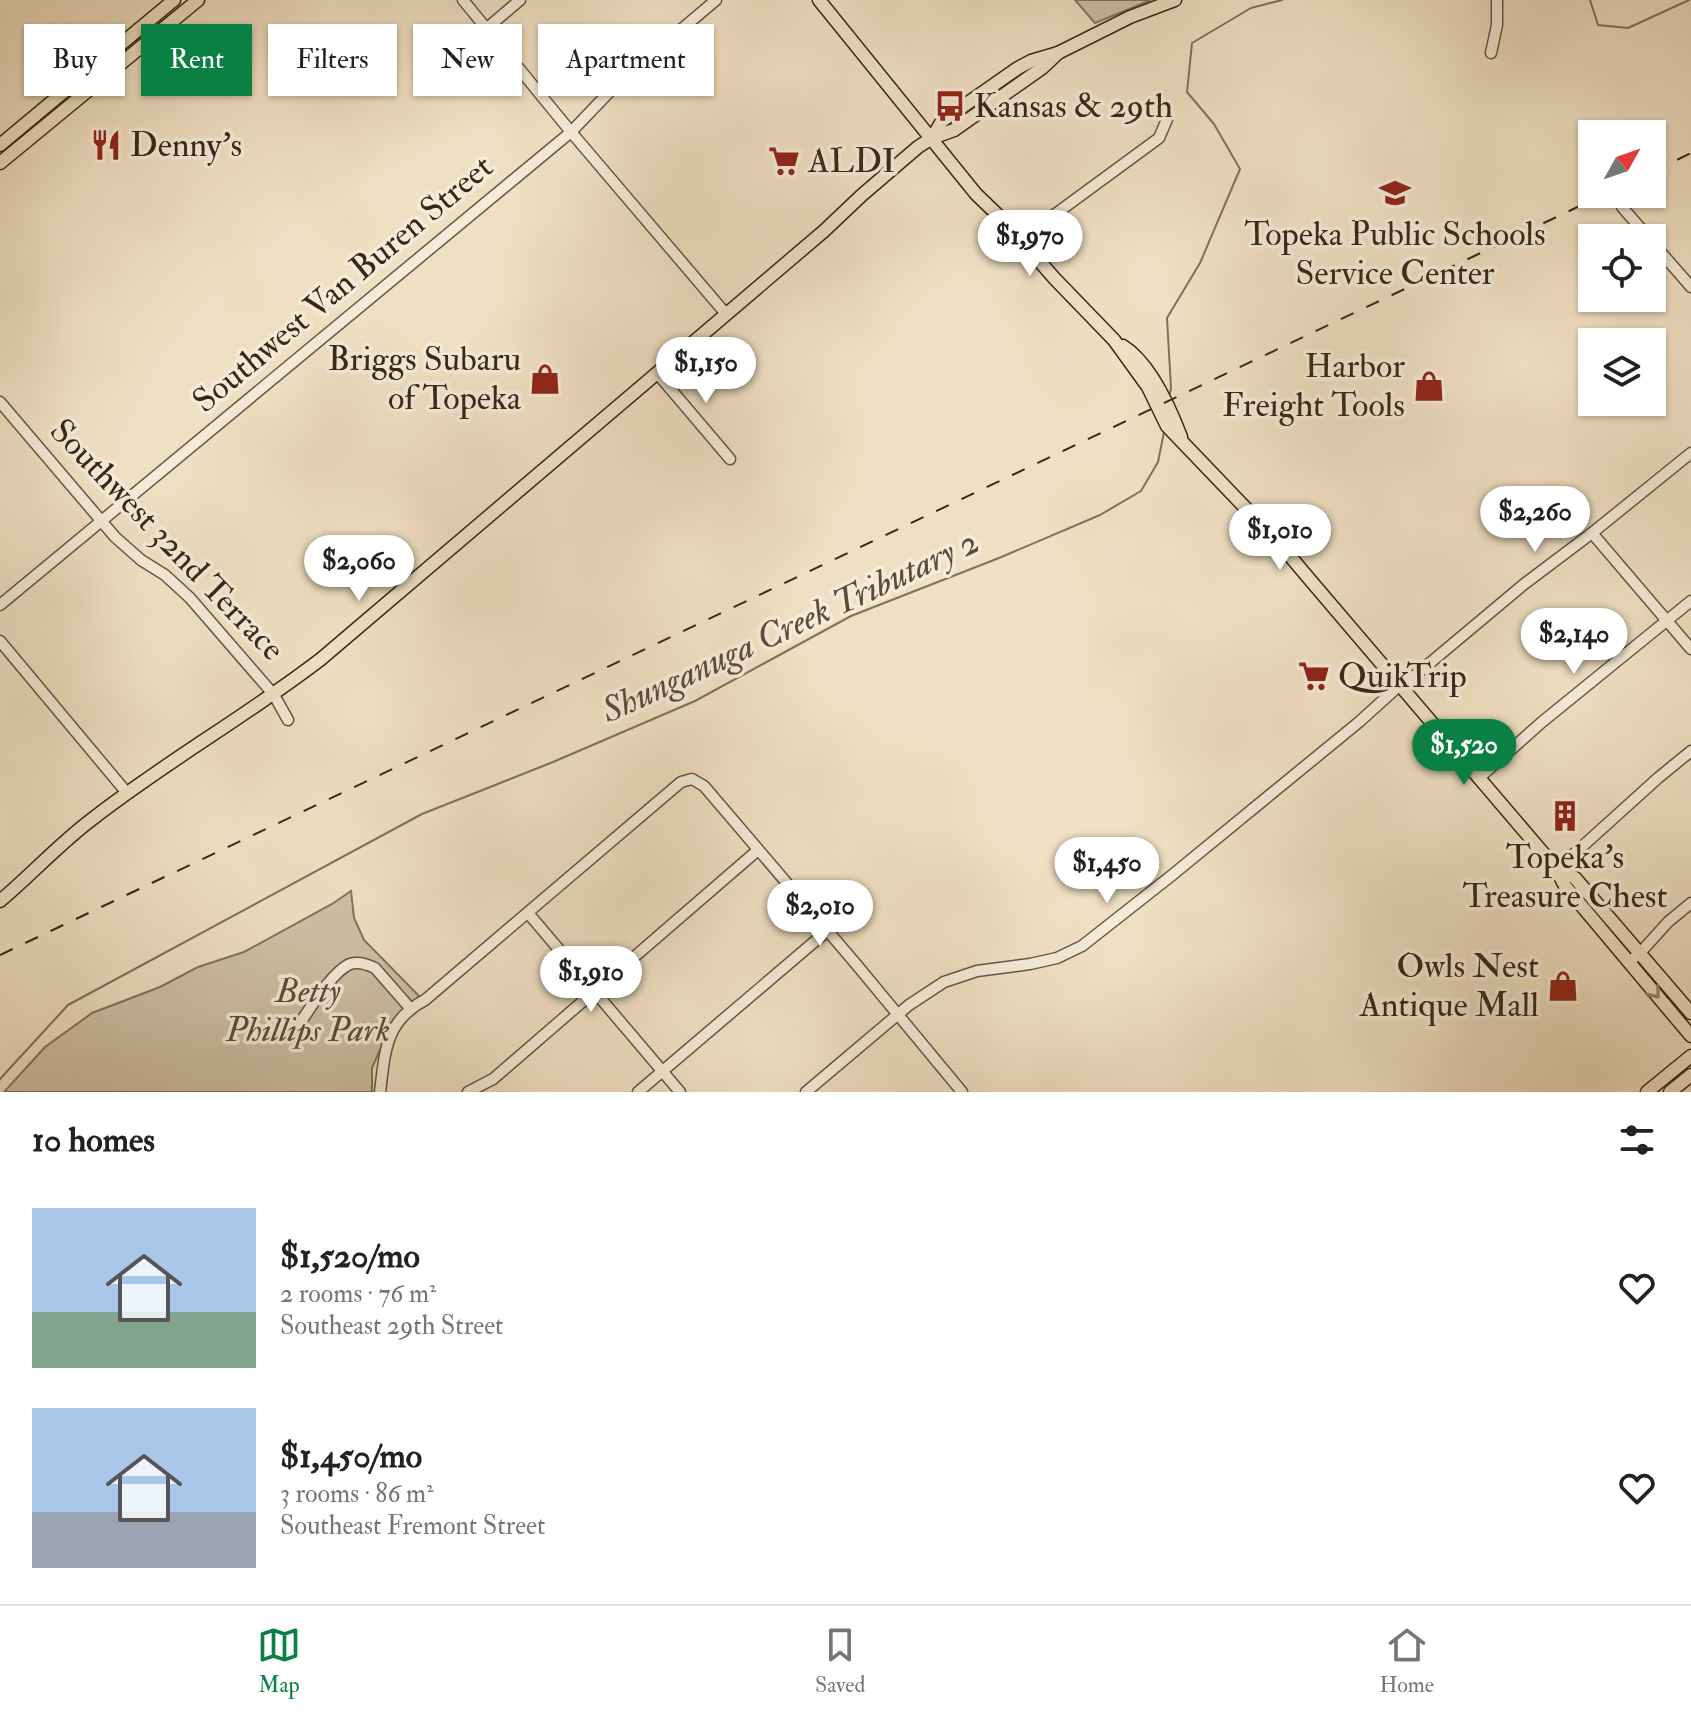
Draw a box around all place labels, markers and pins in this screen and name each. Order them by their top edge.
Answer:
place label: Kansas & 29th [974,85,1173,128]
bus stop icon: Kansas & 29th [933,89,967,123]
place label: Denny's [130,124,242,167]
restaurant icon: Denny's [89,128,123,162]
place label: ALDI [807,140,895,183]
supermarket icon: ALDI [767,144,801,178]
school or university icon: Topeka Public Schools Service Center [1378,176,1412,210]
pin: $1,970 [965,210,1095,278]
place label: Topeka Public Schools Service Center [1244,213,1546,295]
pin: $1,150 [641,337,771,405]
place label: Briggs Subaru of Topeka [328,338,522,420]
place label: Harbor Freight Tools [1222,345,1405,427]
shop icon: Briggs Subaru of Topeka [528,362,562,396]
shop icon: Harbor Freight Tools [1412,369,1446,403]
pin: $2,260 [1470,486,1600,554]
pin: $1,010 [1215,504,1345,572]
pin: $2,060 [294,535,424,603]
pin: $2,140 [1509,608,1639,676]
place label: QuikTrip [1338,655,1467,698]
supermarket icon: QuikTrip [1297,659,1331,693]
pin: $1,520 [1399,719,1529,787]
building icon: Topeka's Treasure Chest [1548,799,1582,833]
place label: Topeka's Treasure Chest [1462,836,1668,918]
pin: $1,450 [1042,837,1172,905]
pin: $2,010 [755,880,885,948]
place label: Owls Nest Antique Mall [1358,945,1539,1027]
pin: $1,910 [526,946,656,1014]
shop icon: Owls Nest Antique Mall [1546,969,1580,1003]

